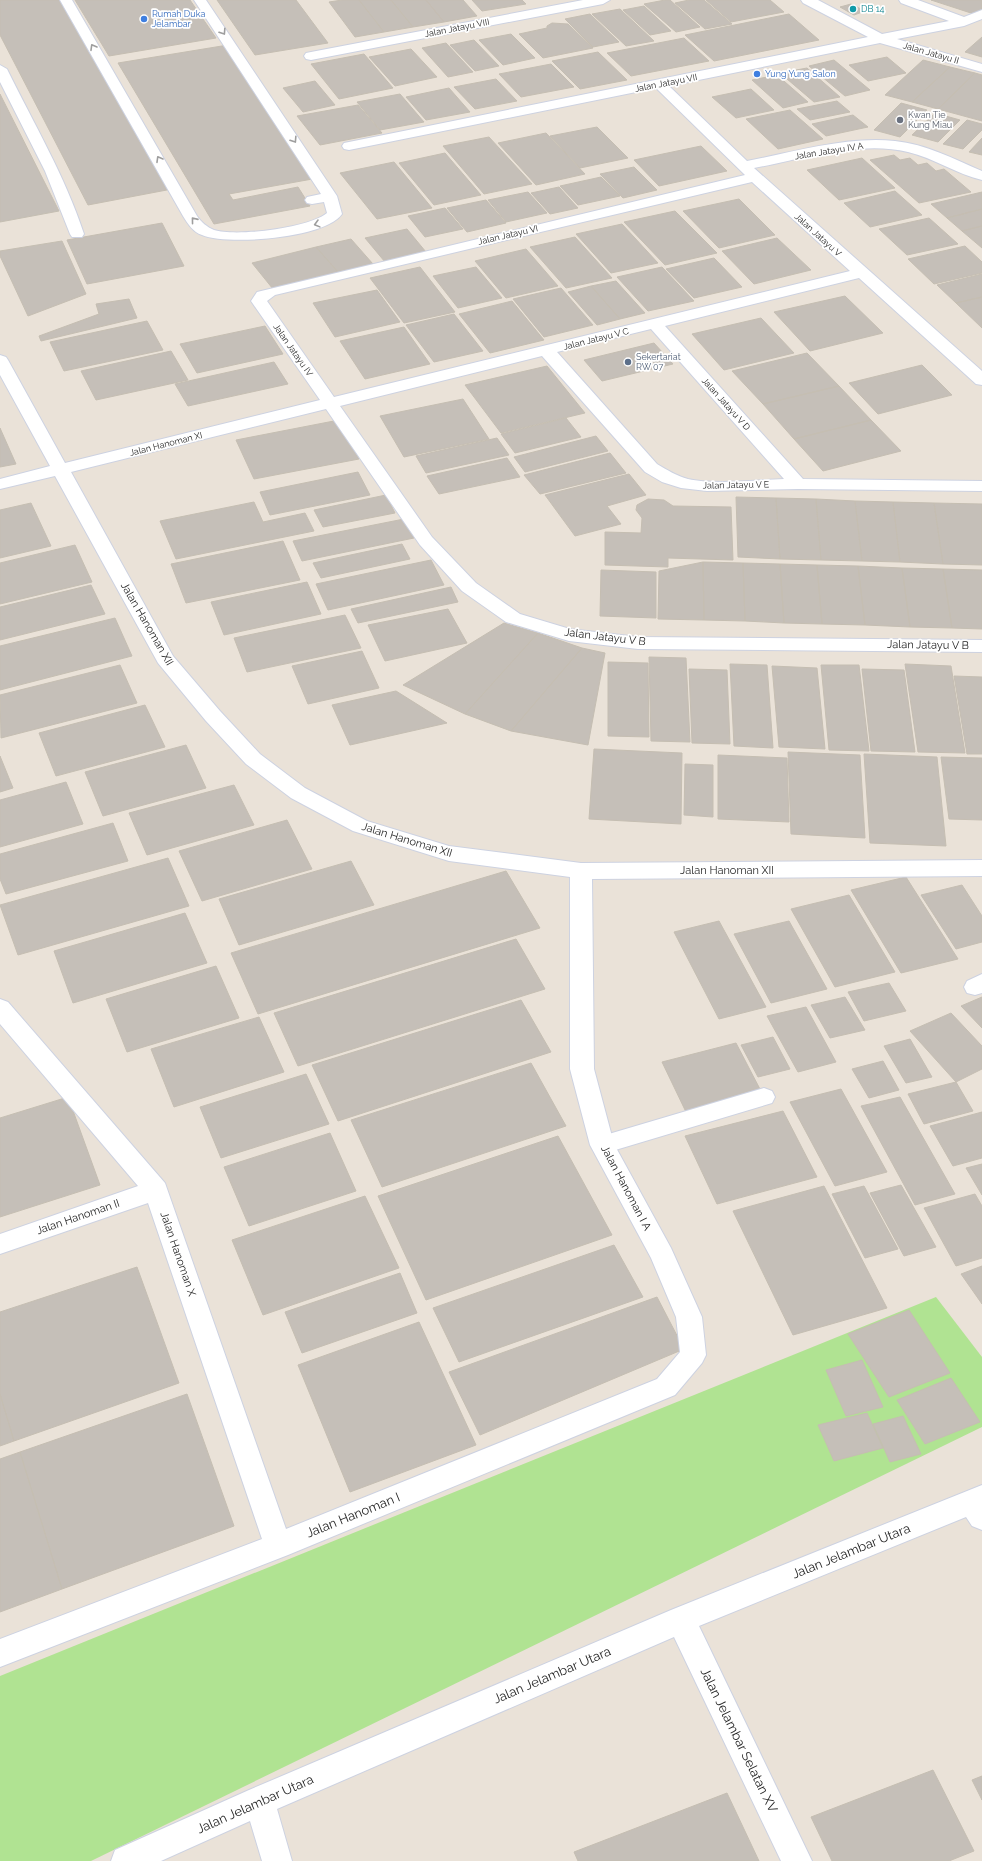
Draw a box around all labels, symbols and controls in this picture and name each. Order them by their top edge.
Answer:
marker: DB 14 [848,4,858,14]
place label: DB 14 [861,4,885,14]
place label: Rumah Duka Jelambar [152,9,205,29]
marker: Rumah Duka Jelambar [139,14,149,24]
street label: Jalan Jatayu VIII [424,17,490,39]
one-way arrow [218,28,226,35]
street label: Jalan Jatayu II [902,40,960,66]
one-way arrow [90,44,98,51]
marker: Yung Yung Salon [752,69,762,79]
place label: Yung Yung Salon [765,69,836,79]
street label: Jalan Jatayu VII [634,72,698,94]
place label: Kwan Tie Kung Miau [908,110,952,130]
marker: Kwan Tie Kung Miau [895,115,905,125]
one-way arrow [290,136,297,143]
street label: Jalan Jatayu IV A [794,141,864,161]
one-way arrow [156,156,163,163]
street label: Jalan Jatayu V [793,212,843,258]
one-way arrow [192,217,199,225]
one-way arrow [314,220,320,228]
street label: Jalan Jatayu VI [477,223,539,247]
street label: Jalan Jatayu IV [271,322,315,378]
street label: Jalan Jatayu V C [562,326,630,352]
place label: Sekertariat RW 07 [636,352,681,372]
marker: Sekertariat RW 07 [623,357,633,367]
street label: Jalan Jatayu V D [700,376,753,433]
street label: Jalan Hanoman XI [129,430,203,458]
street label: Jalan Jatayu V E [703,479,770,491]
street label: Jalan Hanoman XII [118,580,176,668]
street label: Jalan Jatayu V B [564,626,646,648]
street label: Jalan Jatayu V B [887,638,969,652]
street label: Jalan Hanoman XII [360,820,454,860]
street label: Jalan Hanoman XII [680,864,774,877]
street label: Jalan Hanoman I A [598,1143,654,1233]
street label: Jalan Hanoman II [35,1197,121,1237]
street label: Jalan Hanoman X [157,1210,199,1298]
street label: Jalan Hanoman I [304,1489,402,1541]
street label: Jalan Jelambar Utara [790,1520,912,1582]
street label: Jalan Jelambar Utara [491,1643,613,1707]
street label: Jalan Jelambar Selatan XV [697,1665,781,1815]
street label: Jalan Jelambar Utara [194,1771,316,1837]

